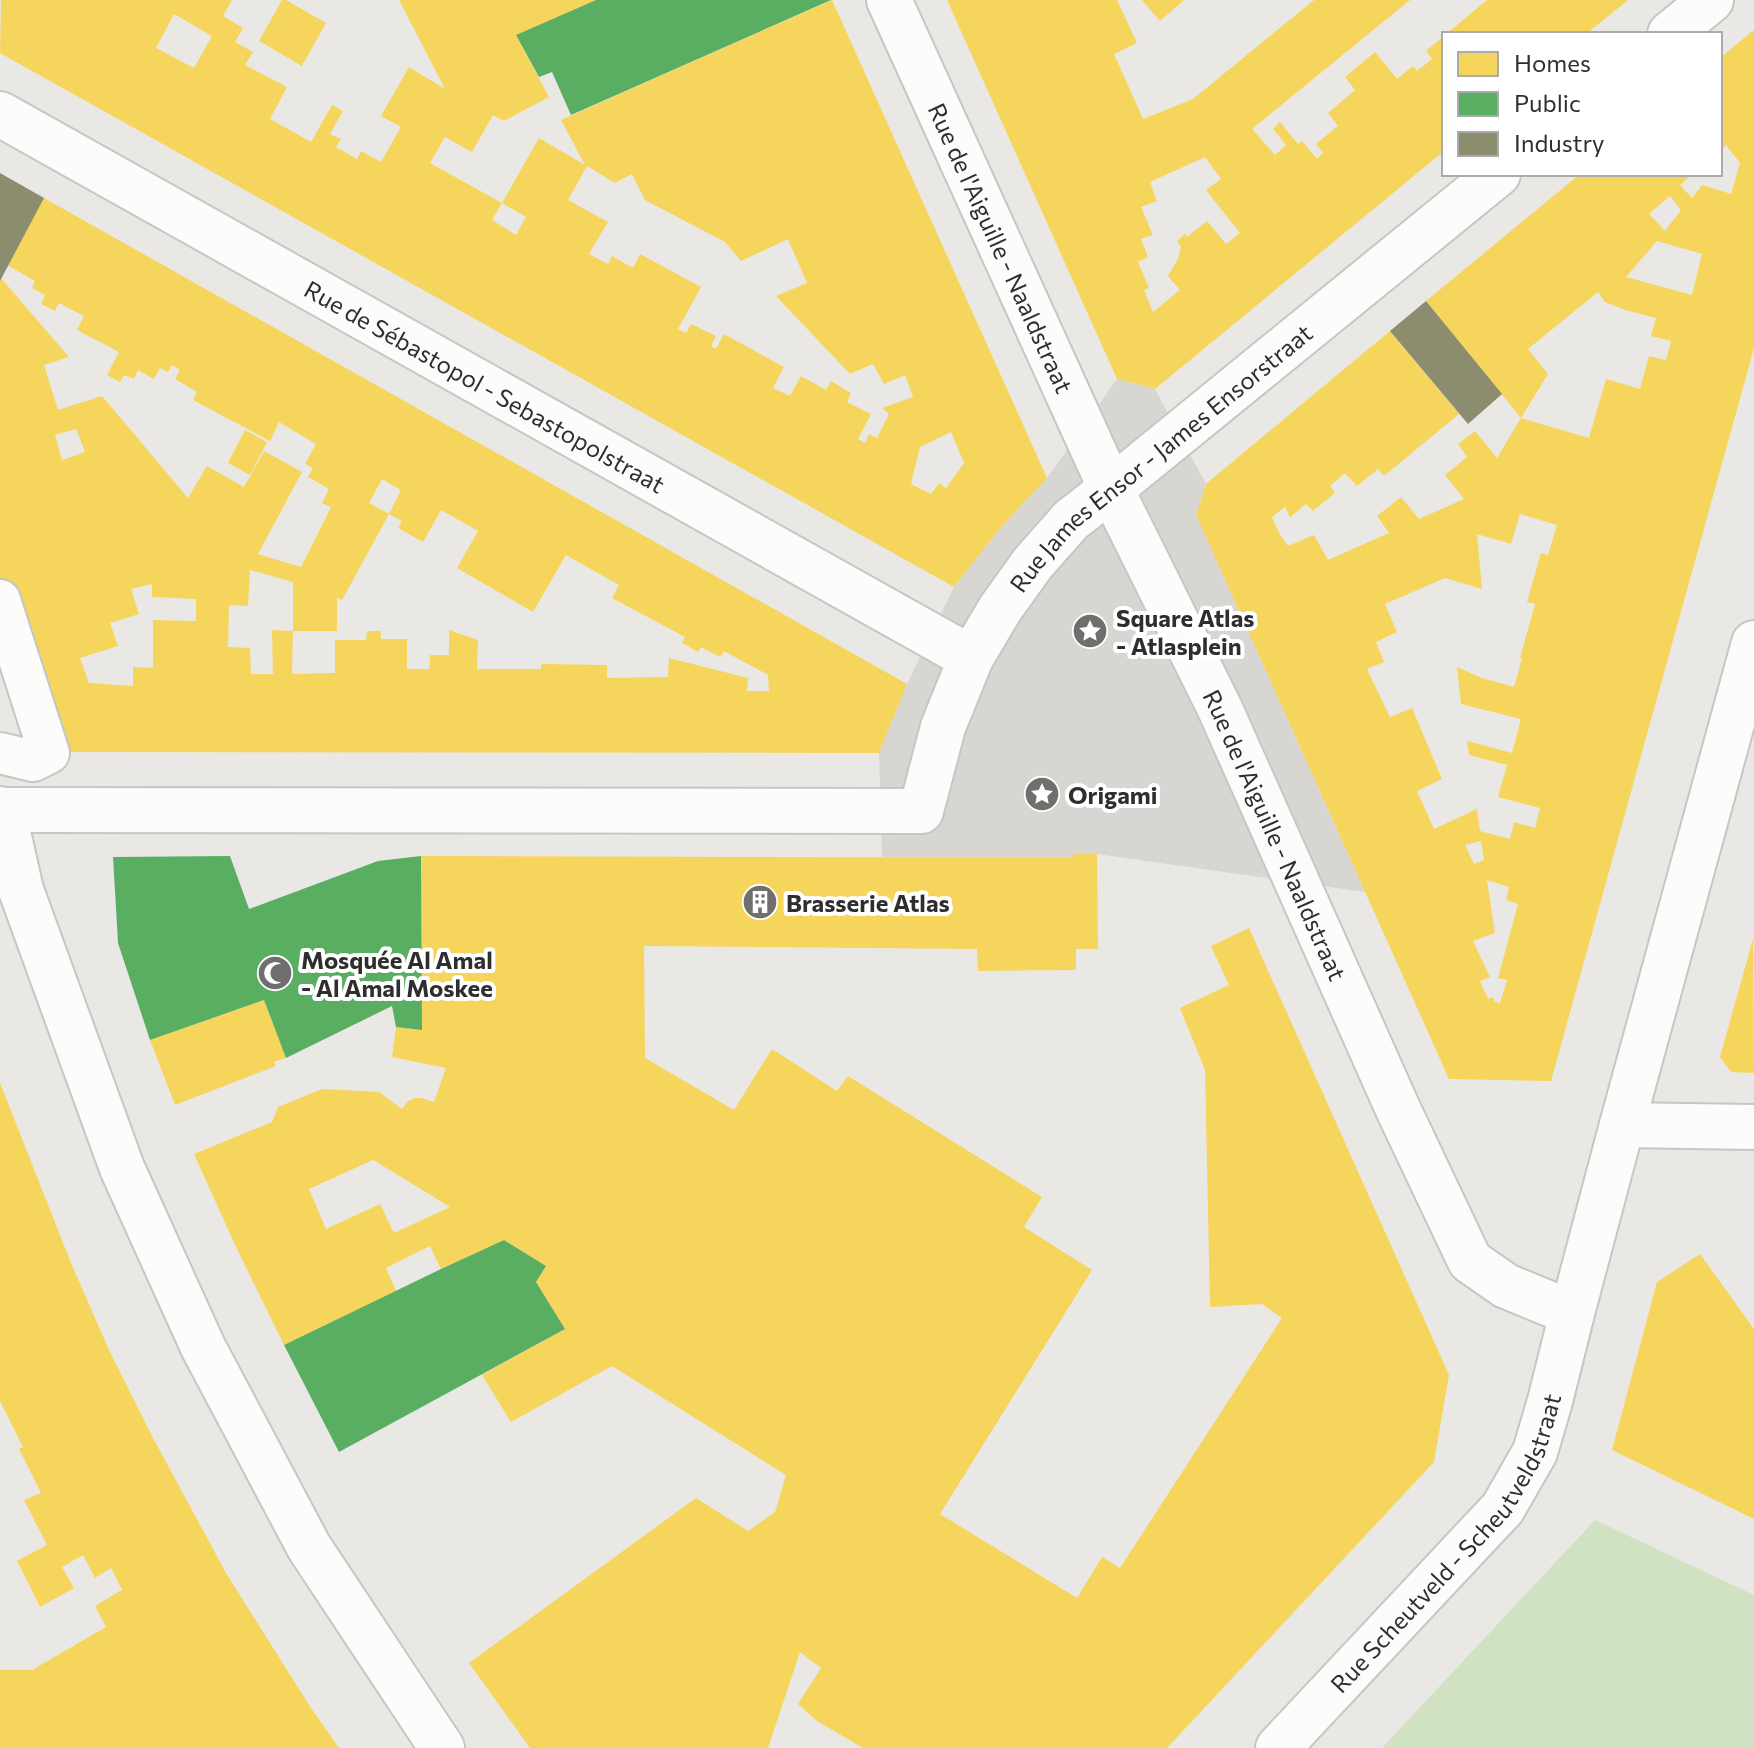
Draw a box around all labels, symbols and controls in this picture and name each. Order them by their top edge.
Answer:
legend [1442,32,1722,176]
text: Homes [1514,48,1591,77]
text: Public [1514,88,1581,117]
street label: Rue de l'Aiguille - Naaldstraat [923,98,1080,397]
text: Industry [1514,128,1604,157]
street label: Rue de Sébastopol - Sebastopolstraat [300,273,670,498]
street label: Rue James Ensor - James Ensorstraat [1003,317,1317,597]
place label: Square Atlas - Atlasplein [1116,603,1254,660]
place icon: Square Atlas - Atlasplein [1071,612,1109,650]
street label: Rue de l'Aiguille - Naaldstraat [1198,684,1353,985]
place icon: Origami [1023,775,1061,813]
place label: Origami [1068,780,1158,809]
building icon: Brasserie Atlas [741,883,779,921]
place label: Brasserie Atlas [786,888,950,917]
place label: Mosquée Al Amal - Al Amal Moskee [301,945,493,1002]
mosque icon: Mosquée Al Amal - Al Amal Moskee [256,954,294,992]
street label: Rue Scheutveld - Scheutveldstraat [1324,1390,1566,1698]

